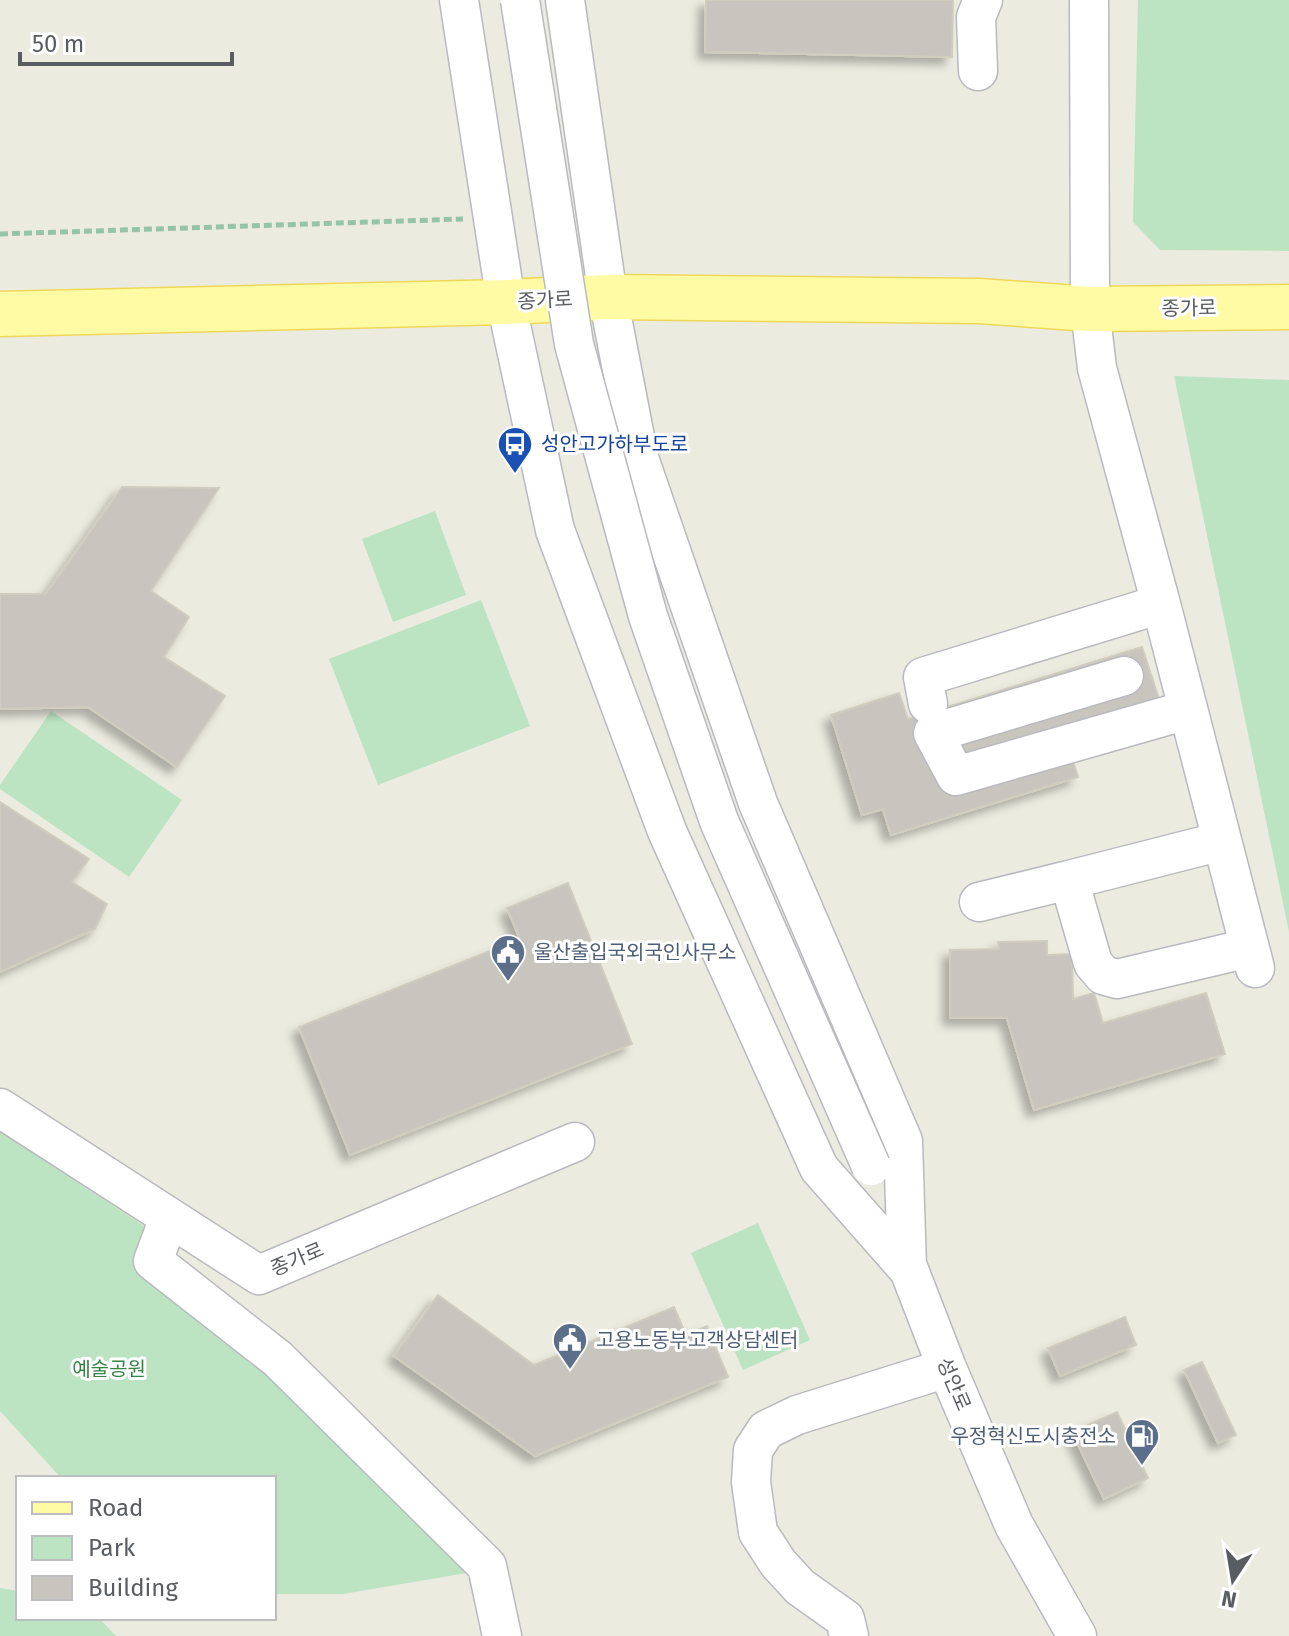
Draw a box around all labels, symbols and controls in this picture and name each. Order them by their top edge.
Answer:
scale bar [20,16,232,66]
text: 50 m [32,30,84,58]
street label: 종가로 [517,287,573,313]
street label: 종가로 [1161,296,1217,320]
bus stop icon: 성안고가하부도로 [496,425,534,475]
place label: 성안고가하부도로 [541,432,688,456]
public building icon: 울산출입국외국인사무소 [489,933,527,983]
place label: 울산출입국외국인사무소 [534,940,736,964]
street label: 종가로 [267,1237,327,1281]
public building icon: 고용노동부고객상담센터 [551,1321,589,1371]
place label: 고용노동부고객상담센터 [596,1328,798,1352]
street label: 성안로 [932,1354,976,1414]
park label: 예술공원 [72,1357,146,1381]
fuel station icon: 우정혁신도시충전소 [1123,1417,1161,1467]
place label: 우정혁신도시충전소 [950,1424,1116,1448]
legend [16,1476,276,1620]
text: Road [88,1494,143,1522]
text: Park [88,1534,136,1562]
north arrow [1193,1540,1273,1620]
text: Building [88,1574,178,1602]
text: N [1219,1584,1239,1614]

